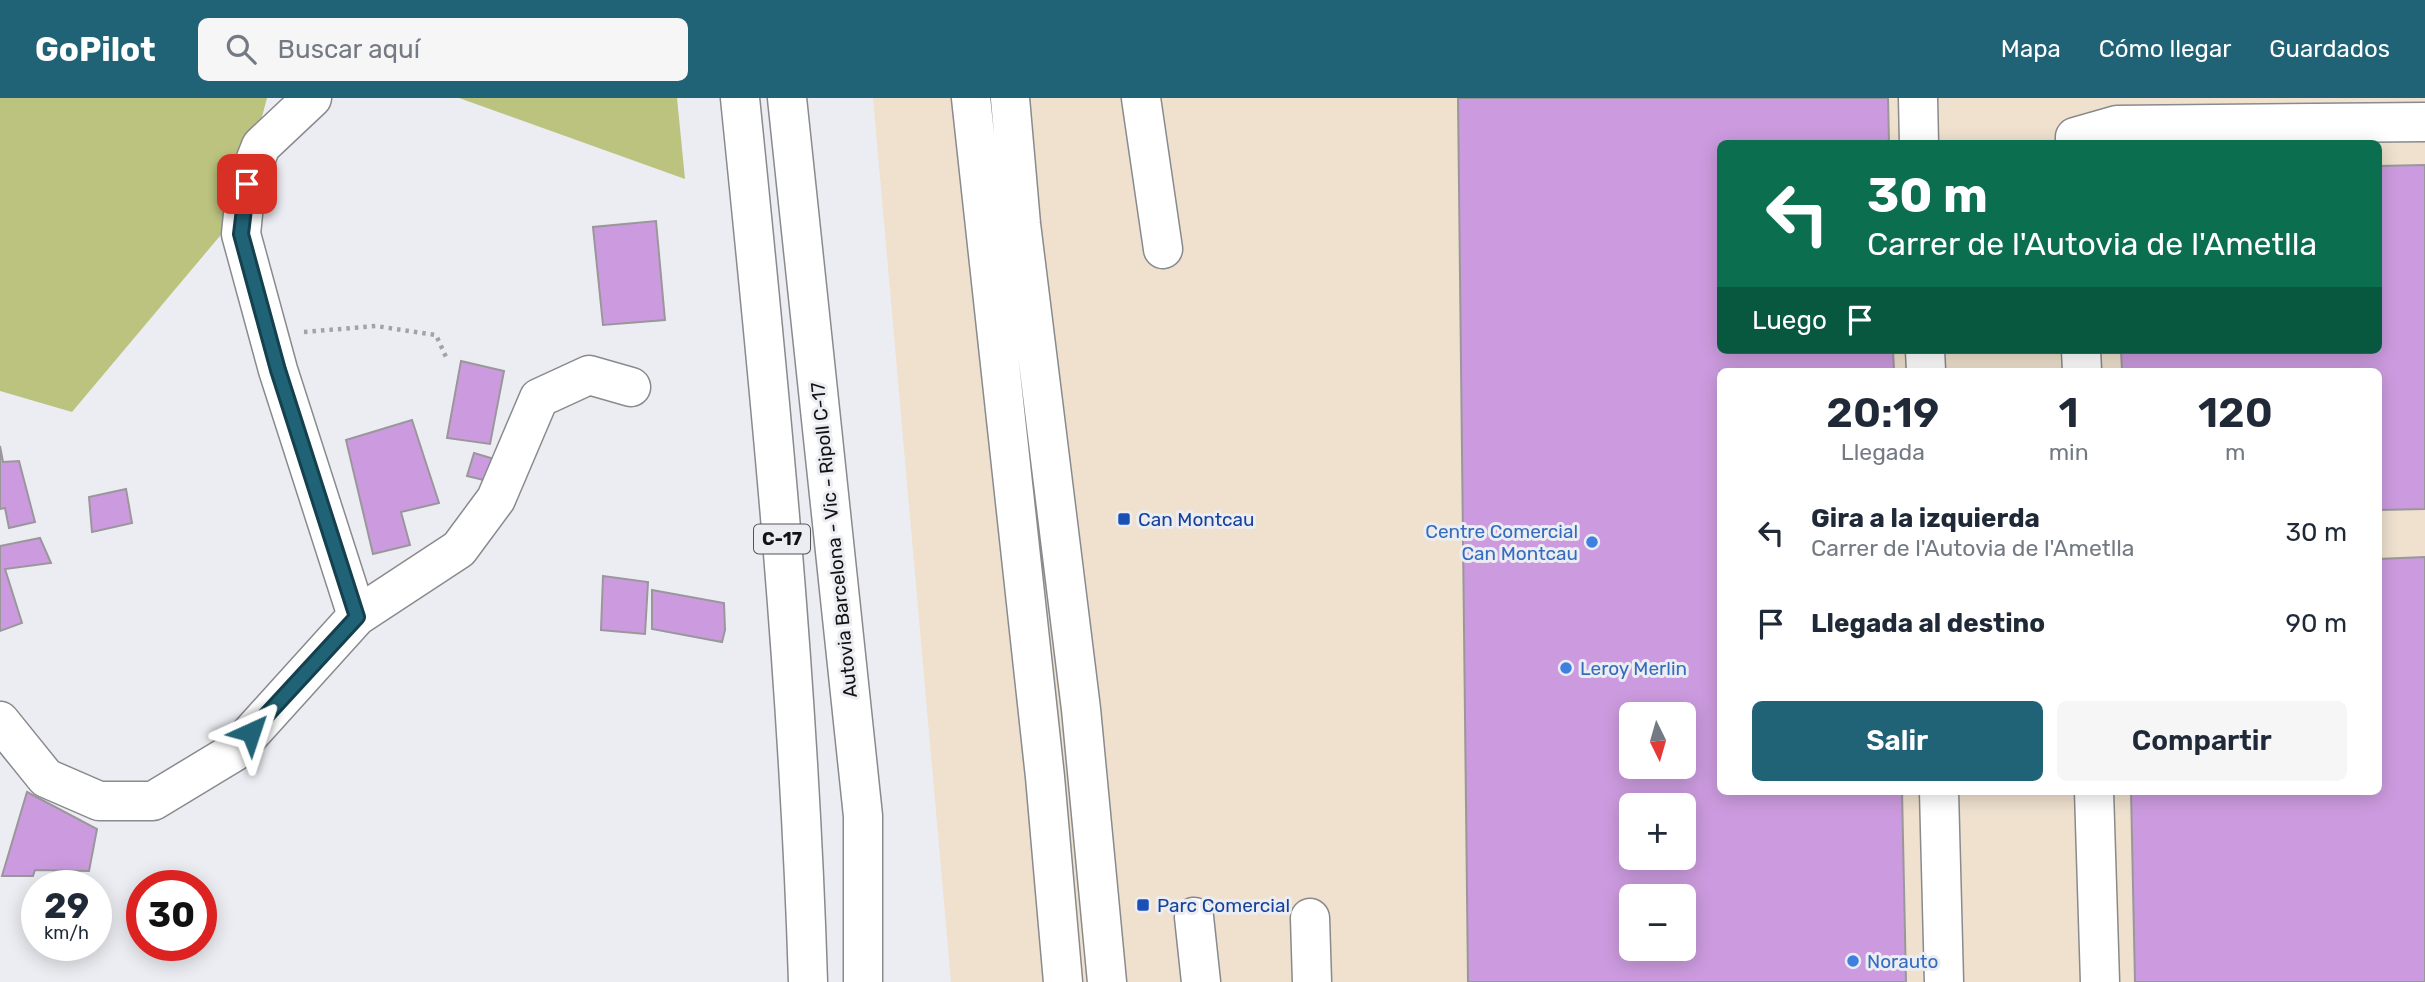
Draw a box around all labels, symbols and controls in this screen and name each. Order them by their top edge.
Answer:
search box [198,18,688,81]
text: GoPilot [35,30,156,69]
icon: search [222,30,260,68]
text: Buscar aquí [278,34,420,65]
text: Mapa [2001,35,2061,63]
text: Cómo llegar [2099,35,2231,63]
text: Guardados [2269,35,2390,63]
pin [217,154,277,214]
icon: arrive [228,165,266,203]
text: 30 m [1867,166,1988,224]
icon: left [1752,168,1843,259]
text: Carrer de l'Autovia de l'Ametlla [1867,225,2317,263]
icon: arrive [1841,301,1879,339]
text: Luego [1752,305,1827,336]
street label: Autovia Barcelona - Vic - Ripoll C-17 [806,381,862,699]
text: 20:19 [1826,388,1939,438]
text: 1 [2059,388,2079,438]
text: 120 [2198,388,2273,438]
text: Llegada [1841,438,1925,466]
text: min [2049,438,2089,466]
text: m [2225,438,2246,466]
text: Gira a la izquierda [1811,503,2040,534]
place label: Can Montcau [1138,508,1255,531]
marker: Can Montcau [1116,511,1132,527]
icon: left [1752,514,1790,552]
text: 30 m [2285,517,2347,548]
place label: Centre Comercial Can Montcau [1425,520,1578,565]
road number: C-17 [754,524,810,554]
marker: Centre Comercial Can Montcau [1584,534,1600,550]
text: Carrer de l'Autovia de l'Ametlla [1811,534,2135,562]
icon: arrive [1752,605,1790,643]
text: Llegada al destino [1811,608,2045,639]
text: 90 m [2286,608,2347,639]
place label: Leroy Merlin [1580,657,1687,680]
marker: Leroy Merlin [1558,660,1574,676]
position arrow [214,695,288,769]
button: Salir [1752,701,2043,781]
button: Compartir [2057,701,2347,781]
north arrow [1619,702,1696,779]
map controls [1619,702,1696,961]
button: + [1619,793,1696,870]
speed limit sign: 30 [126,870,217,961]
button: − [1619,884,1696,961]
text: 29 [44,885,89,927]
place label: Parc Comercial [1157,894,1290,917]
marker: Parc Comercial [1135,897,1151,913]
text: km/h [44,922,89,944]
place label: Norauto [1867,950,1938,973]
marker: Norauto [1845,953,1861,969]

